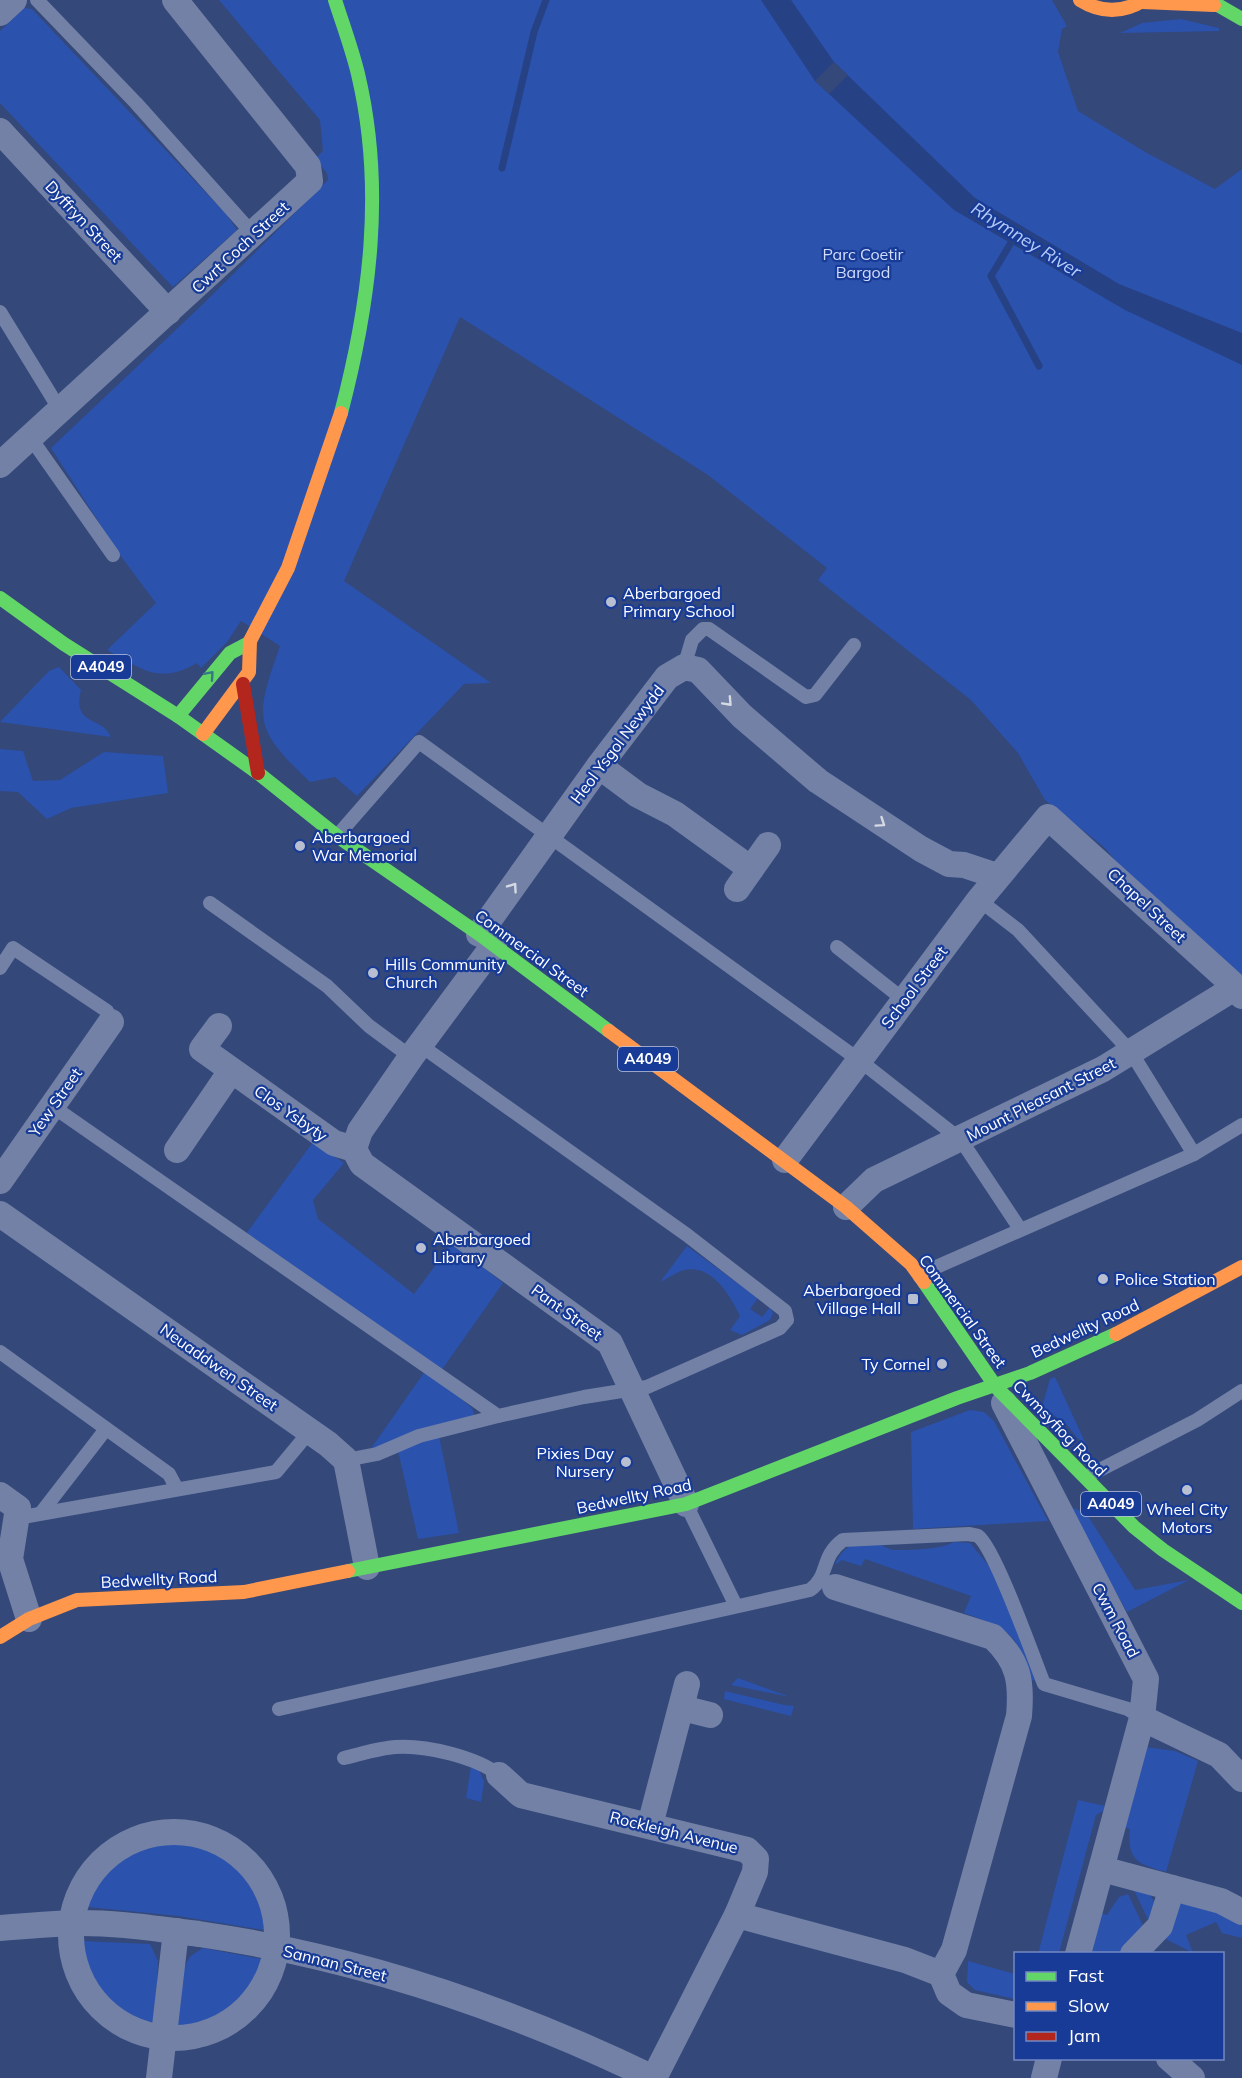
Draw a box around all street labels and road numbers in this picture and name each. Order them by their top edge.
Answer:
street label: Dyffryn Street [41,176,127,266]
street label: Cwrt Coch Street [187,197,293,297]
road number: A4049 [71,655,131,679]
street label: Heol Ysgol Newydd [566,681,668,807]
street label: Chapel Street [1103,863,1191,947]
street label: Commercial Street [471,905,593,1001]
street label: School Street [877,942,952,1032]
road number: A4049 [618,1047,678,1071]
street label: Mount Pleasant Street [963,1053,1119,1145]
street label: Yew Street [23,1063,86,1141]
street label: Clos Ysbyty [251,1081,332,1146]
street label: Commercial Street [915,1250,1011,1372]
street label: Pant Street [528,1280,607,1345]
street label: Bedwellty Road [1028,1294,1142,1362]
street label: Neuaddwen Street [156,1319,282,1415]
street label: Cwmsyfiog Road [1009,1376,1111,1480]
street label: Bedwellty Road [575,1474,693,1518]
road number: A4049 [1081,1492,1141,1516]
street label: Bedwellty Road [100,1566,218,1592]
street label: Cwm Road [1088,1579,1144,1661]
street label: Rockleigh Avenue [608,1806,740,1858]
street label: Sannan Street [281,1941,389,1986]

